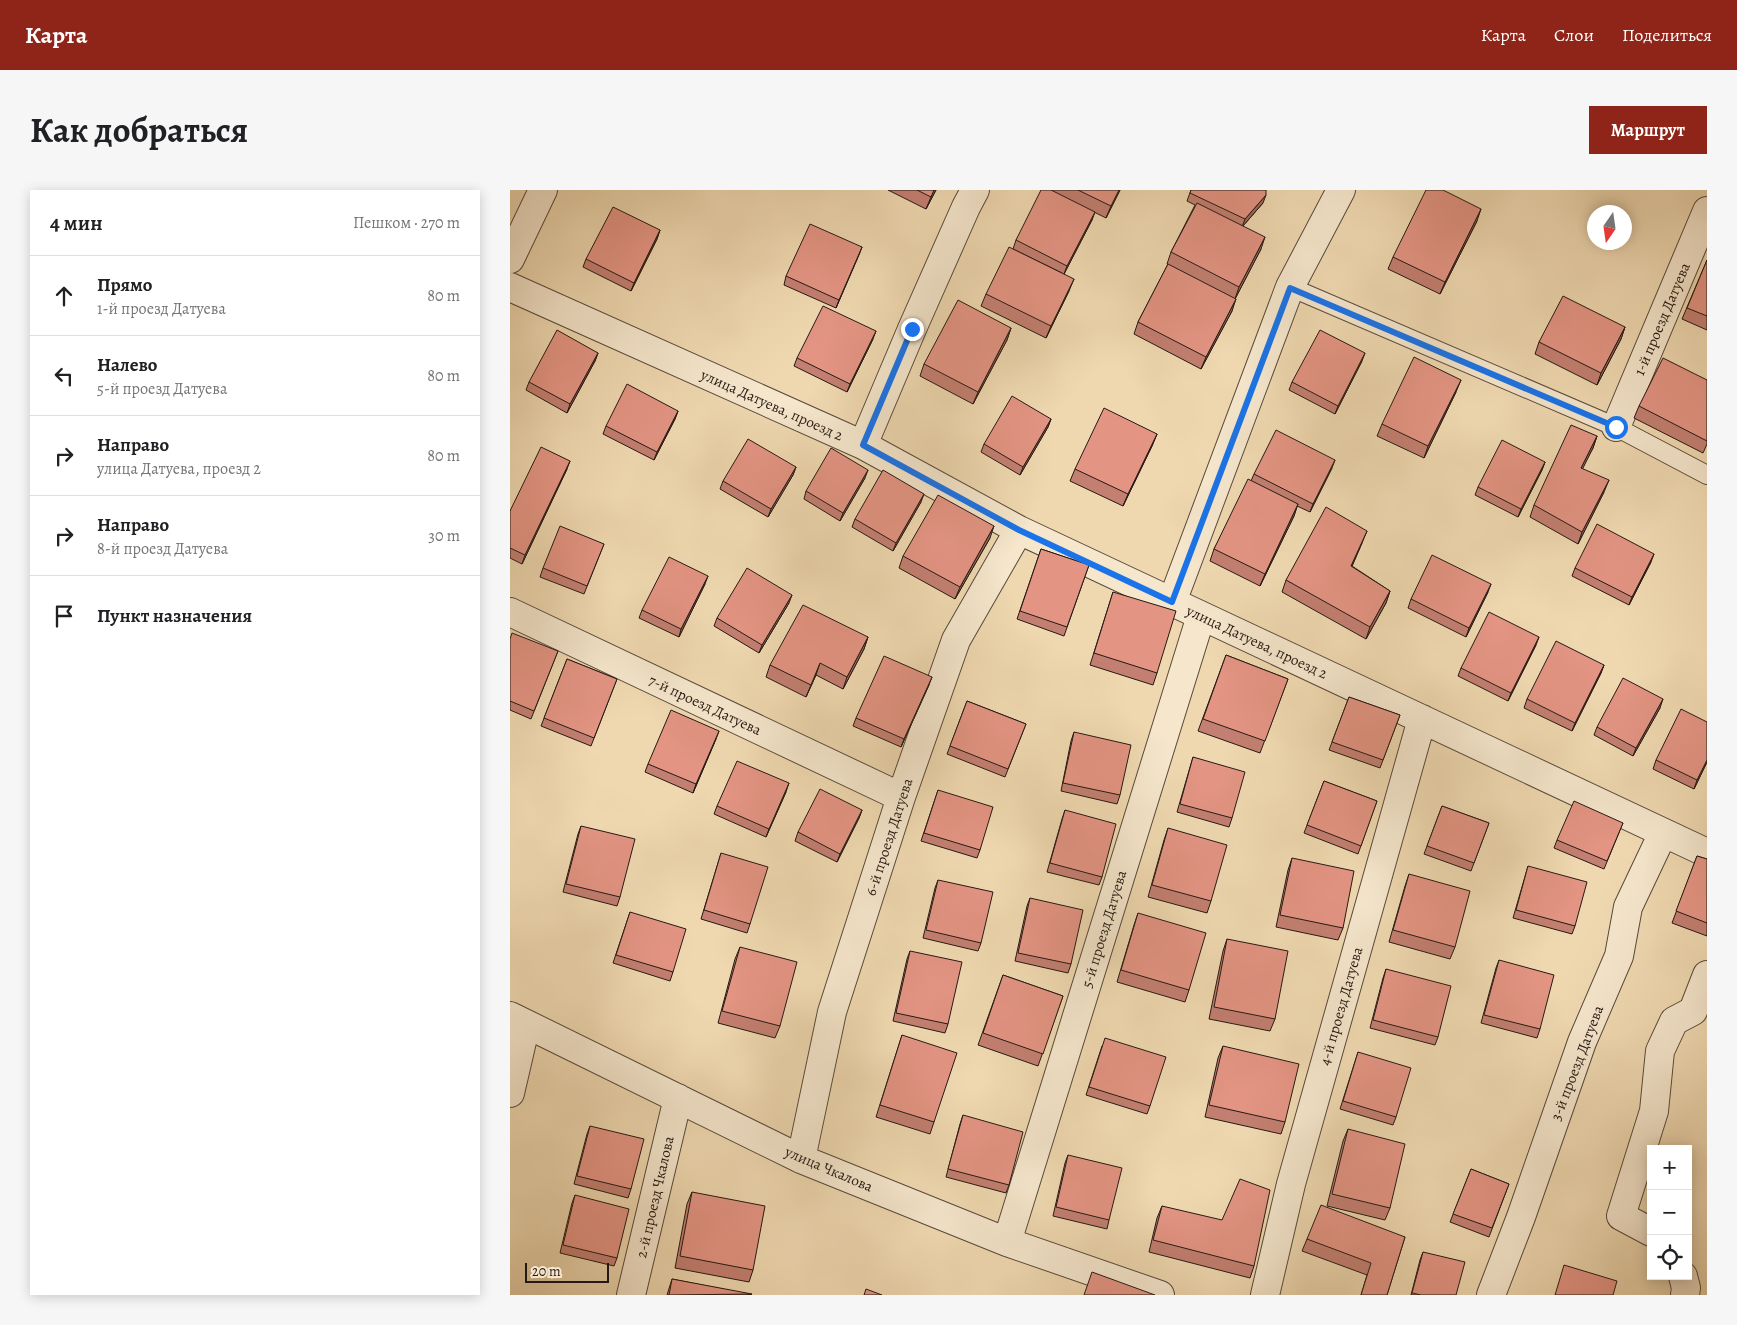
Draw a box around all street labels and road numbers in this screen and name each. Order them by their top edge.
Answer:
street label: 1-й проезд Датуева [1629,259,1695,379]
street label: улица Датуева, проезд 2 [697,364,846,445]
street label: улица Датуева, проезд 2 [1182,600,1331,684]
street label: 7-й проезд Датуева [646,670,765,740]
street label: 6-й проезд Датуева [861,776,917,898]
street label: 5-й проезд Датуева [1077,868,1131,990]
street label: 4-й проезд Датуева [1315,944,1368,1068]
street label: 3-й проезд Датуева [1546,1002,1608,1123]
street label: 2-й проезд Чкалова [631,1134,679,1260]
street label: улица Чкалова [781,1141,876,1197]

